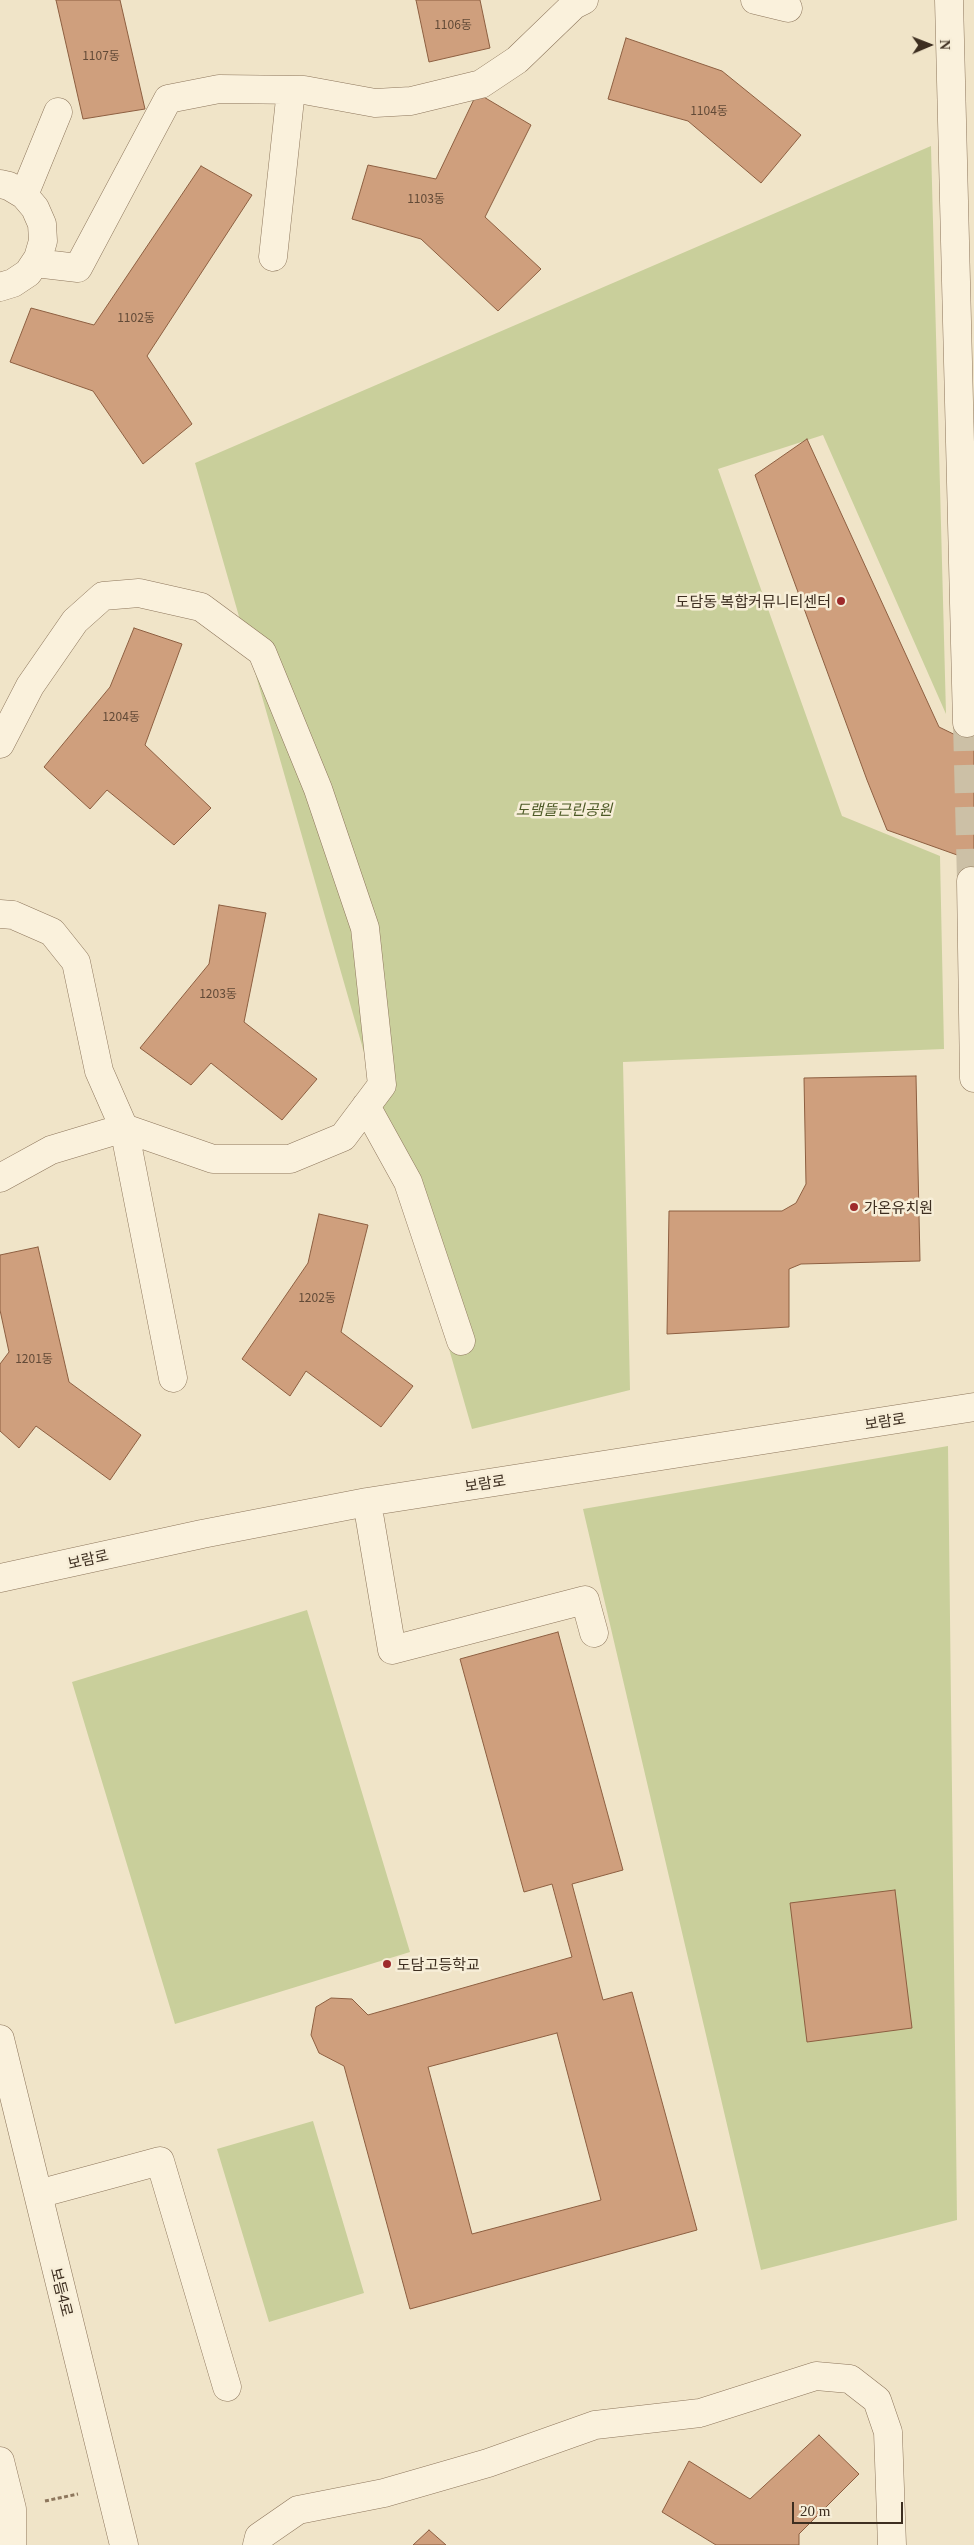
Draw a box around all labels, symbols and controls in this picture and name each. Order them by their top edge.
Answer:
house number: 1106동 [434,17,472,31]
north arrow [904,20,954,70]
text: N [937,40,952,50]
house number: 1107동 [82,48,120,62]
house number: 1104동 [690,103,728,117]
house number: 1103동 [407,191,445,205]
house number: 1102동 [117,310,155,324]
place label: 도담동 복합커뮤니티센터 [676,592,831,610]
marker: 도담동 복합커뮤니티센터 [835,595,847,607]
house number: 1204동 [102,709,140,723]
park label: 도램뜰근린공원 [516,800,612,818]
house number: 1203동 [199,986,237,1000]
place label: 가온유치원 [864,1198,933,1216]
marker: 가온유치원 [848,1201,860,1213]
house number: 1202동 [298,1290,336,1304]
house number: 1201동 [15,1351,53,1365]
street label: 보람로 [863,1409,907,1433]
street label: 보람로 [463,1471,507,1495]
street label: 보람로 [66,1546,110,1572]
place label: 도담고등학교 [397,1955,480,1973]
marker: 도담고등학교 [381,1958,393,1970]
street label: 보듬4로 [47,2266,77,2318]
scale bar [794,2492,905,2524]
text: 20 m [800,2503,830,2519]

